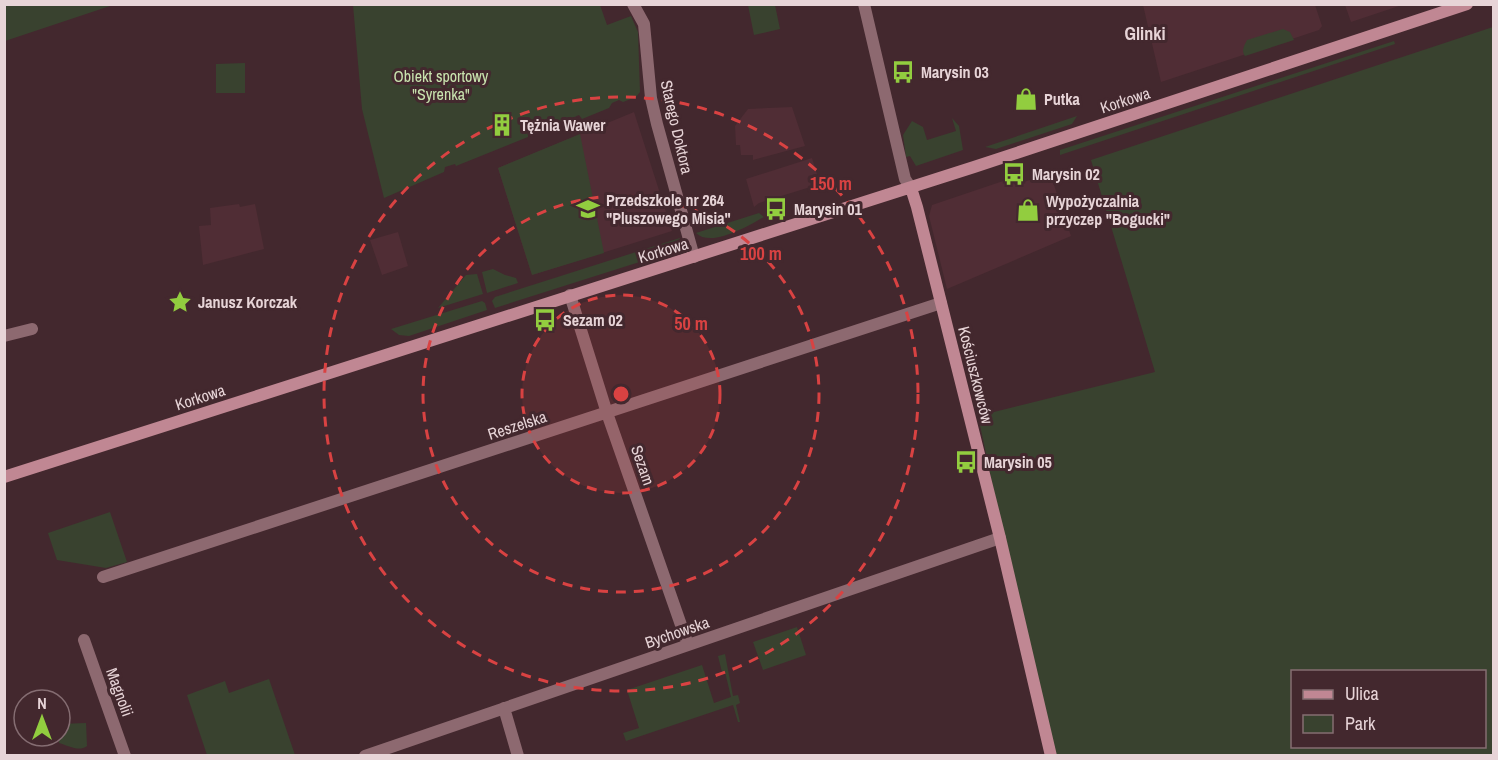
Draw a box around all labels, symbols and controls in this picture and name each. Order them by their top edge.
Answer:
district label: Glinki [1124,21,1166,46]
bus stop icon: Marysin 03 [890,59,916,85]
place label: Marysin 03 [921,61,989,83]
park label: Obiekt sportowy "Syrenka" [394,65,489,105]
street label: Starego Doktora [656,78,699,177]
street label: Korkowa [1097,81,1153,118]
shop icon: Putka [1013,86,1039,112]
place label: Putka [1044,88,1080,110]
building icon: Tężnia Wawer [489,112,515,138]
place label: Tężnia Wawer [520,114,606,136]
bus stop icon: Marysin 02 [1001,161,1027,187]
place label: Marysin 02 [1032,163,1100,185]
text: 150 m [810,171,852,196]
place label: Przedszkole nr 264 "Pluszowego Misia" [606,189,731,229]
place label: Wypożyczalnia przyczep "Bogucki" [1046,190,1170,230]
school or university icon: Przedszkole nr 264 "Pluszowego Misia" [575,196,601,222]
bus stop icon: Marysin 01 [763,196,789,222]
shop icon: Wypożyczalnia przyczep "Bogucki" [1015,197,1041,223]
place label: Marysin 01 [794,198,863,220]
street label: Korkowa [635,232,691,268]
text: 100 m [740,241,782,266]
place icon: Janusz Korczak [167,289,193,315]
place label: Janusz Korczak [198,291,298,313]
bus stop icon: Sezam 02 [532,307,558,333]
place label: Sezam 02 [563,309,623,331]
text: 50 m [674,311,708,336]
street label: Kościuszkowców [953,324,999,427]
street label: Korkowa [172,378,228,415]
centre of rings [611,384,631,404]
street label: Reszelska [485,405,550,445]
street label: Sezam [626,442,660,488]
bus stop icon: Marysin 05 [953,449,979,475]
place label: Marysin 05 [984,451,1052,473]
street label: Bychowska [642,611,713,653]
street label: Magnolii [101,665,139,719]
legend [1291,670,1486,748]
text: Ulica [1345,681,1379,706]
north arrow [12,688,72,748]
text: N [37,692,47,714]
text: Park [1345,711,1376,736]

